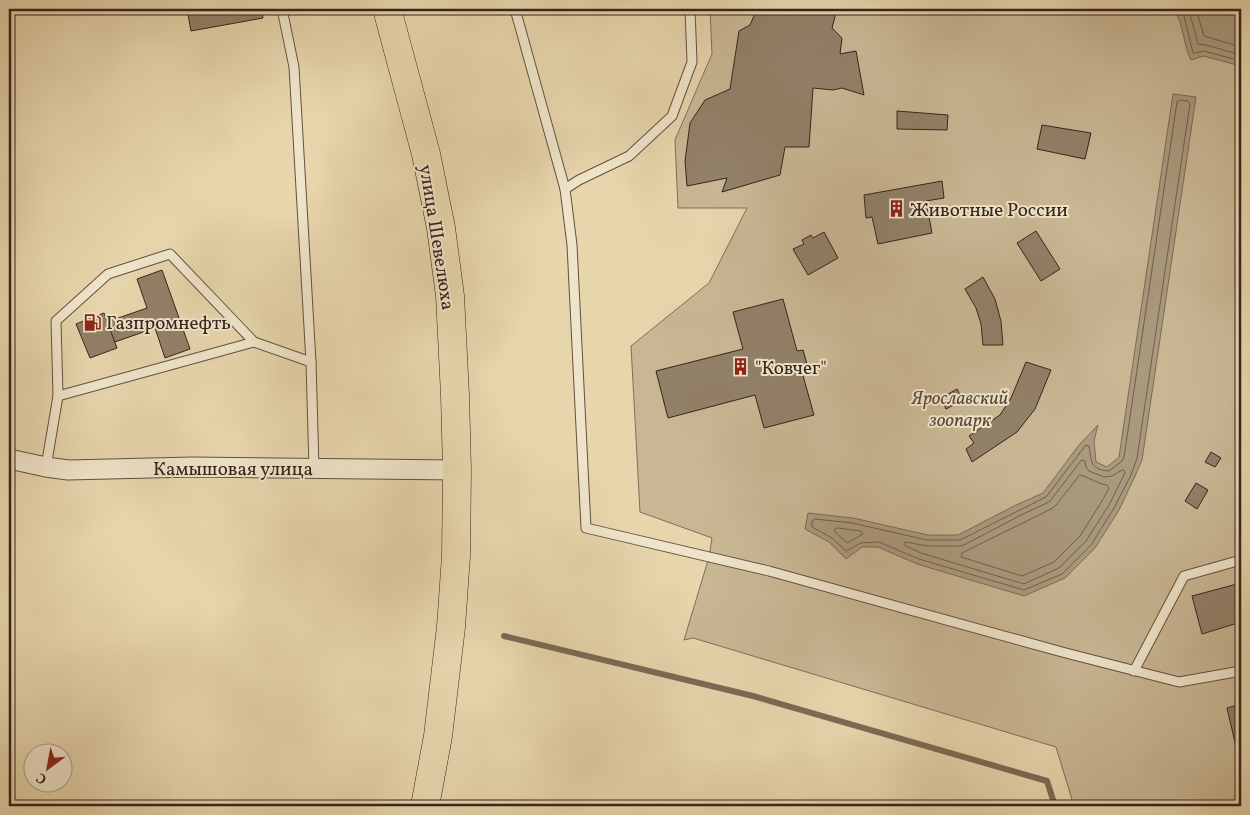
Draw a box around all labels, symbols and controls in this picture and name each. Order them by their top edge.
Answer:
street label: улица Шевелюха [412,163,460,312]
place label: Животные России [910,198,1068,224]
building icon: Животные России [886,199,906,219]
place label: Газпромнефть [106,311,231,337]
fuel station icon: Газпромнефть [82,312,102,332]
place label: "Ковчег" [755,356,827,382]
building icon: "Ковчег" [731,357,751,377]
park label: Ярославский зоопарк [911,386,1009,434]
street label: Камышовая улица [153,457,313,483]
north arrow [22,742,72,792]
text: С [33,767,51,788]

